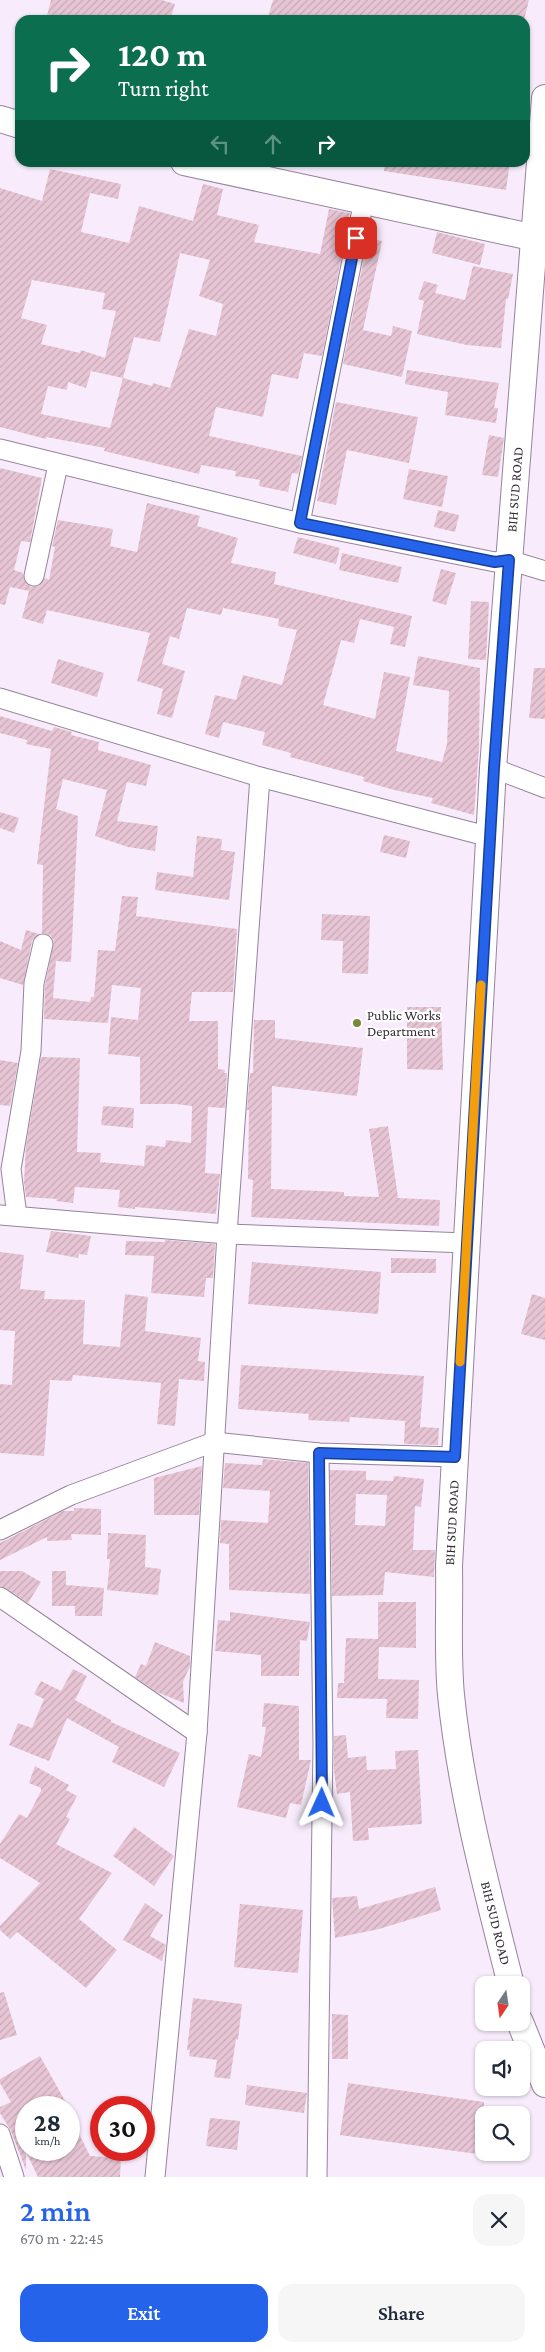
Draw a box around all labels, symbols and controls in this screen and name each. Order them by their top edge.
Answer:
icon: right [35,35,100,100]
text: 120 m [118,35,207,74]
text: Turn right [118,76,209,101]
icon: left [206,130,234,158]
icon: ahead [259,130,287,158]
icon: right [312,130,340,158]
pin [335,217,377,259]
icon: arrive [342,224,370,252]
street label: BIH SUD ROAD [503,446,526,533]
place label: Public Works Department [367,1007,441,1039]
marker: Public Works Department [351,1017,363,1029]
street label: BIH SUD ROAD [441,1479,462,1566]
position arrow [295,1776,347,1828]
street label: BIH SUD ROAD [478,1880,514,1966]
north arrow [475,1976,530,2031]
map controls [475,1976,530,2161]
button: sound [475,2041,530,2096]
speed limit sign: 30 [90,2096,155,2161]
button: search [475,2106,530,2161]
text: 28 [34,2109,61,2136]
text: km/h [35,2134,60,2148]
text: 2 min [20,2194,91,2227]
button: close [473,2194,525,2246]
text: 670 m · 22:45 [20,2230,104,2247]
button: Exit [20,2284,268,2342]
button: Share [278,2284,525,2342]

